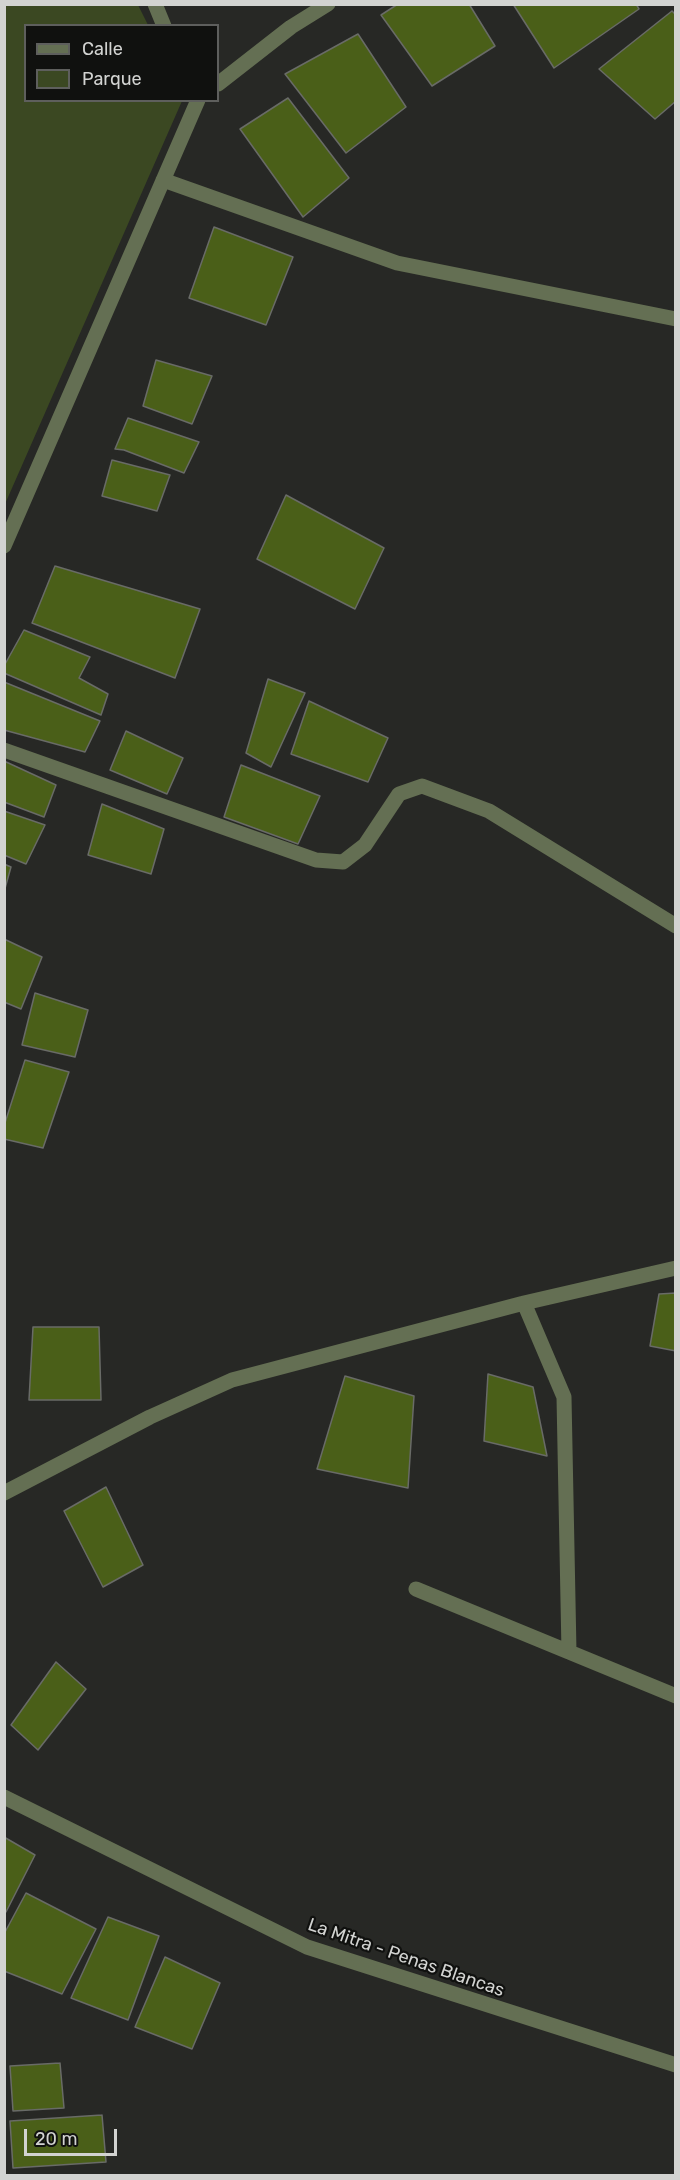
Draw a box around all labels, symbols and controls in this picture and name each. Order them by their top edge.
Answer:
legend [24,24,219,102]
text: Calle [82,38,123,60]
text: Parque [82,68,142,90]
street label: La Mitra - Penas Blancas [305,1914,507,2002]
scale bar [27,2117,120,2155]
text: 20 m [35,2128,77,2150]

